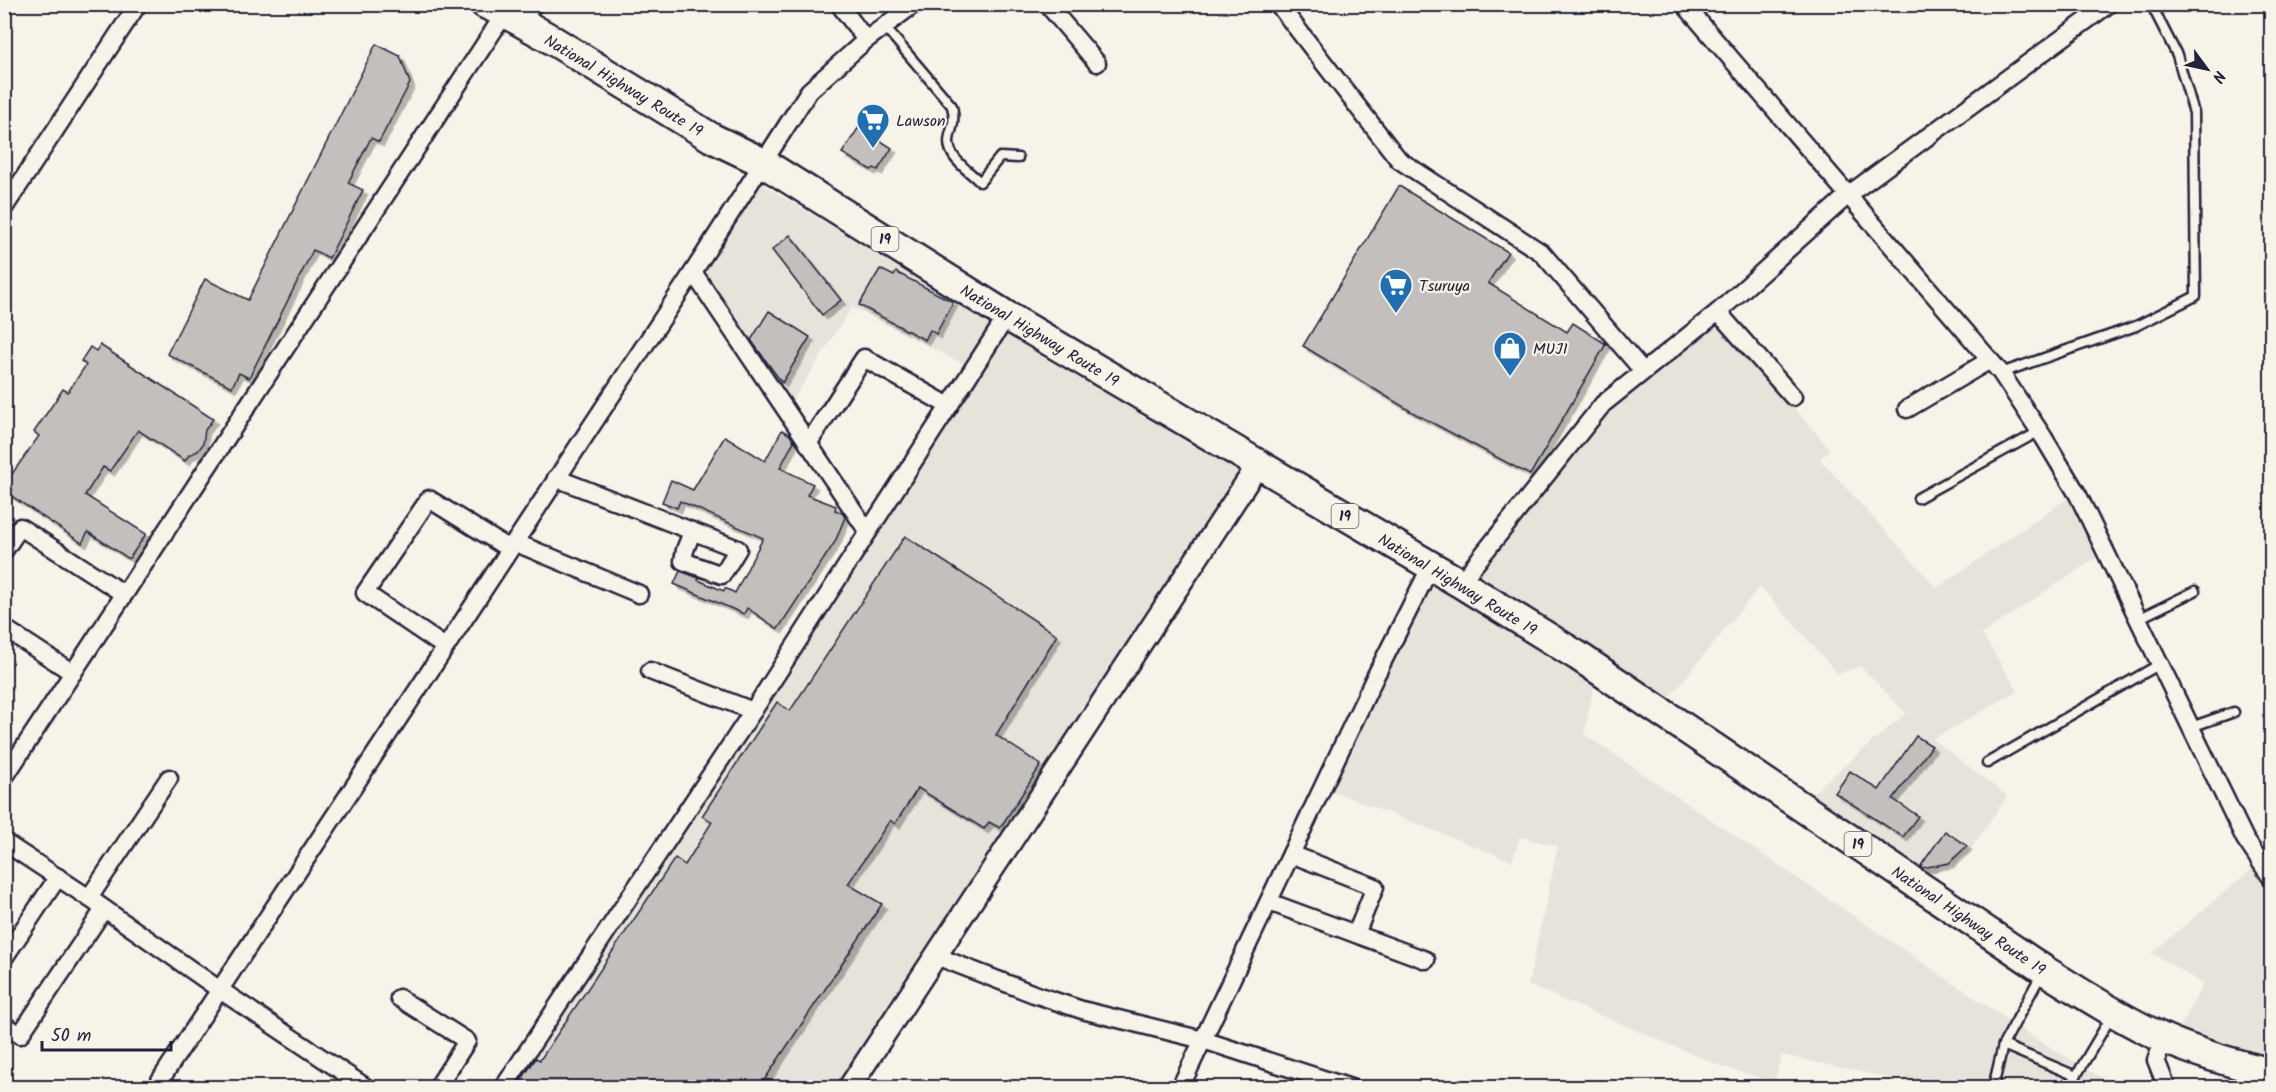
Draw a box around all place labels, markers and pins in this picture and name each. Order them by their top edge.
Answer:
supermarket icon: Lawson [855,102,891,149]
place label: Lawson [896,109,946,134]
supermarket icon: Tsuruya [1378,267,1414,314]
place label: Tsuruya [1419,274,1470,299]
shop icon: MUJI [1492,330,1528,377]
place label: MUJI [1533,337,1568,362]

